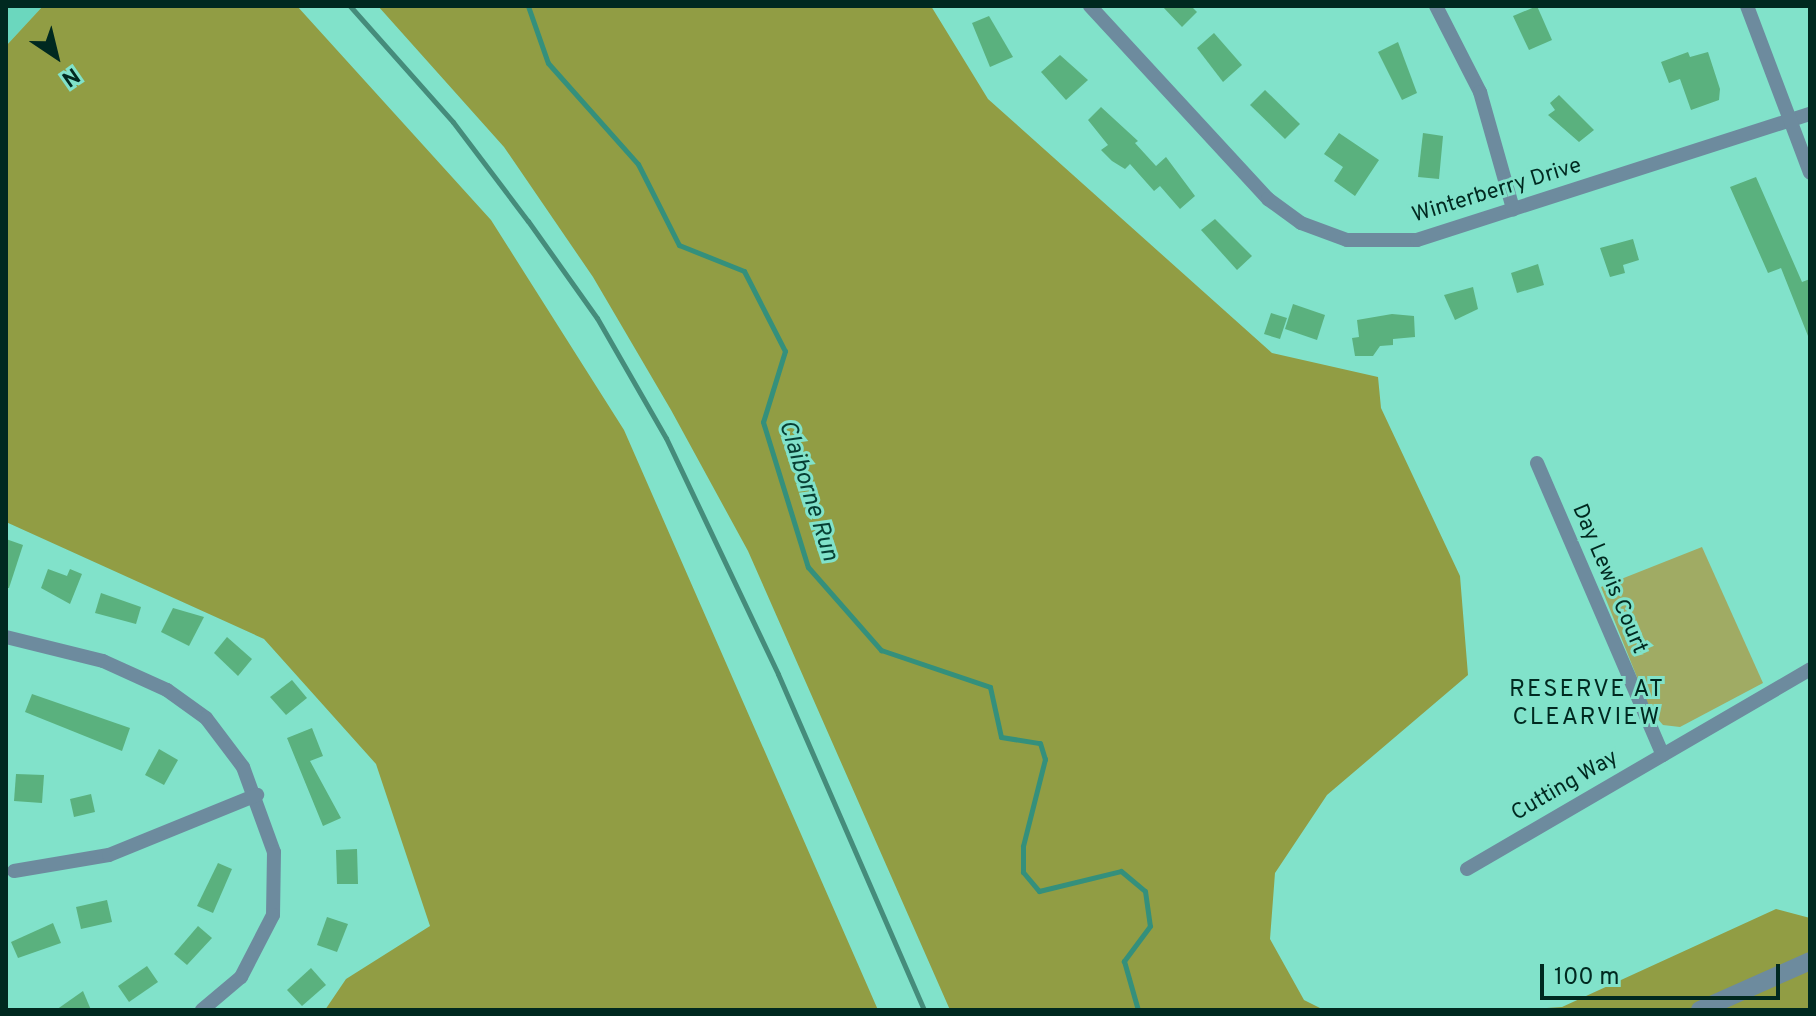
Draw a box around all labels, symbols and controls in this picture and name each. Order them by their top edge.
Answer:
north arrow [16,16,96,96]
text: N [56,60,84,92]
street label: Winterberry Drive [1409,153,1585,229]
water label: Claiborne Run [771,417,843,565]
street label: Day Lewis Court [1566,500,1652,658]
district label: RESERVE AT CLEARVIEW [1509,677,1665,733]
street label: Cutting Way [1507,745,1623,827]
scale bar [1544,948,1784,998]
text: 100 m [1554,963,1620,993]

